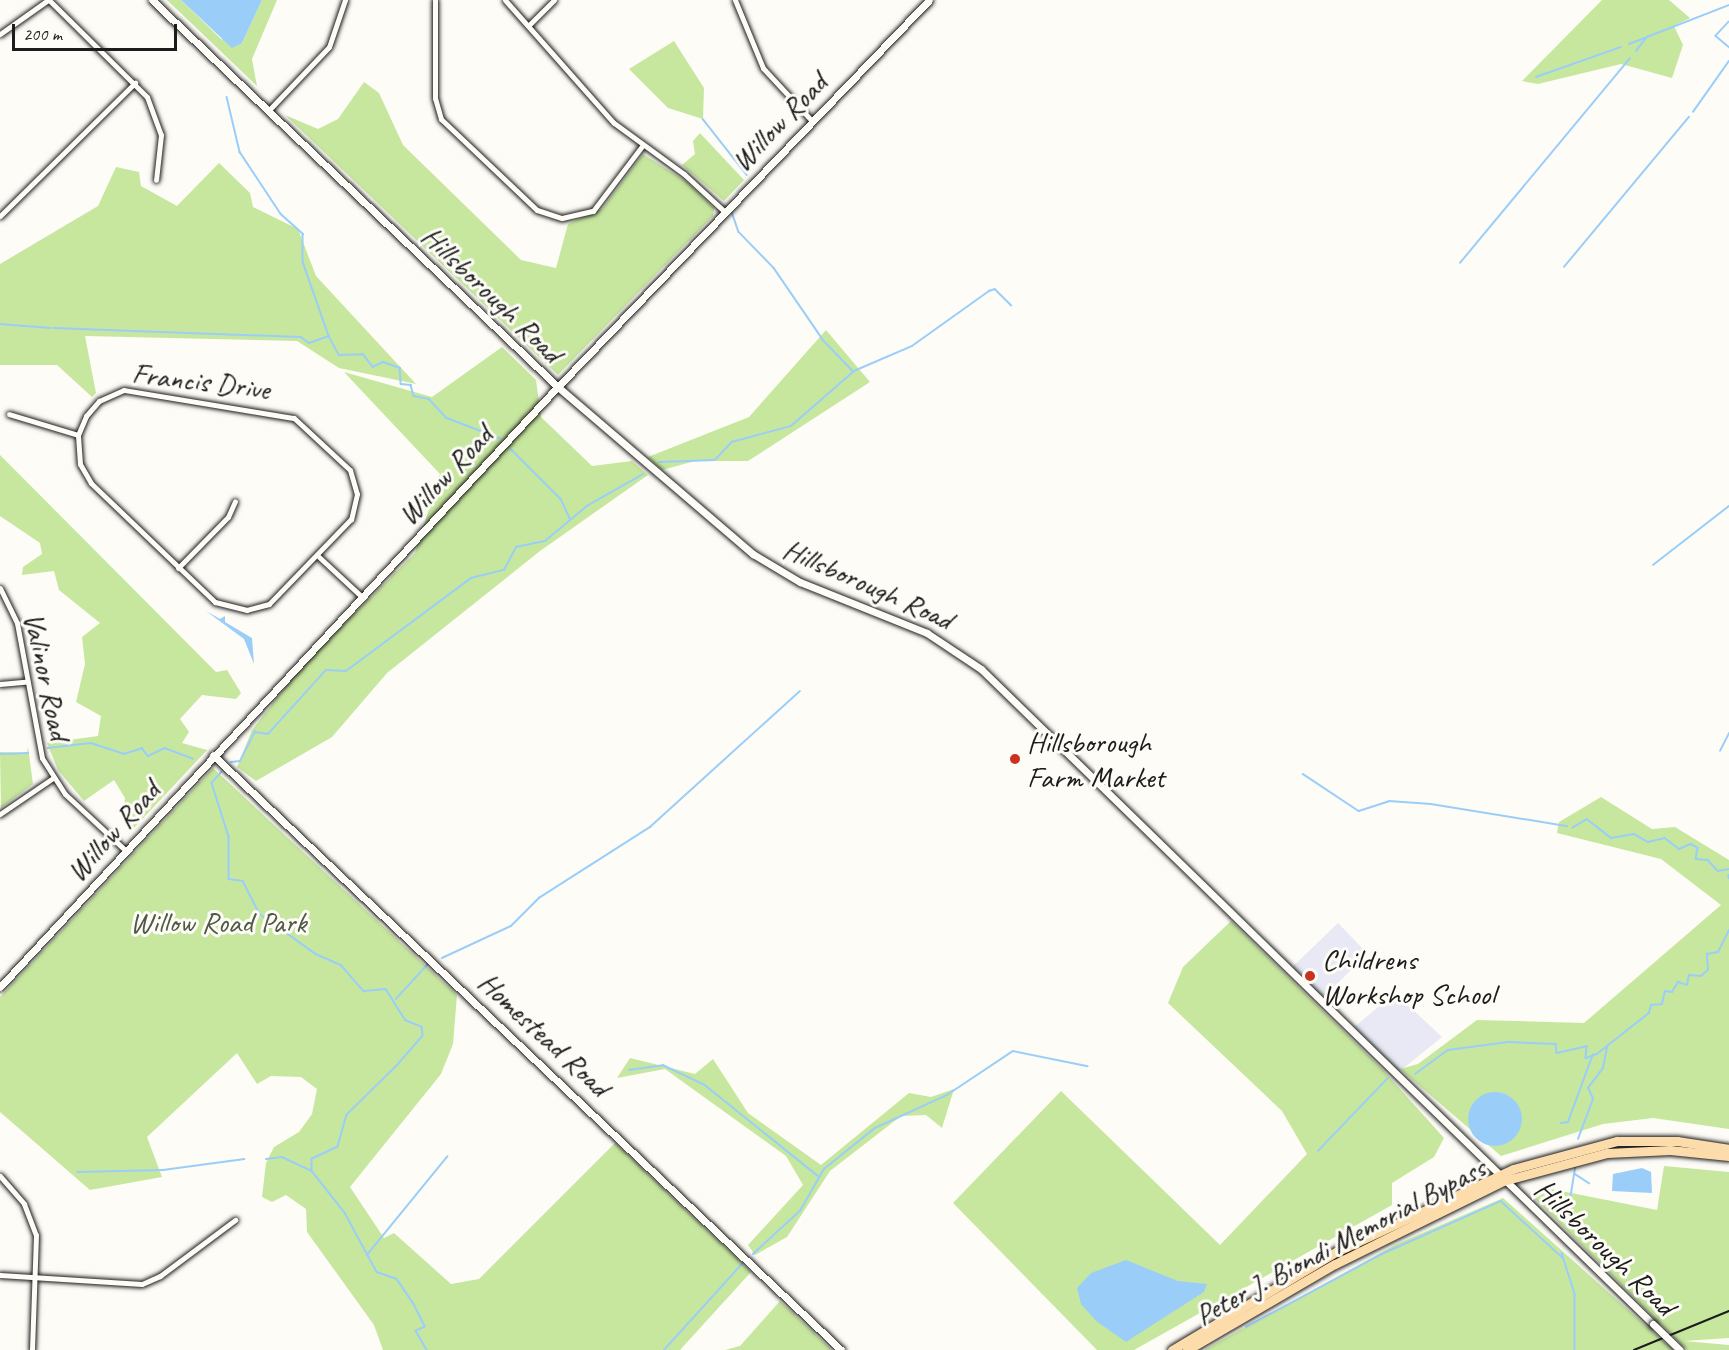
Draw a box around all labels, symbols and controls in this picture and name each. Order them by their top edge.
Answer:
scale bar [15,12,180,50]
text: 200 m [23,23,62,45]
street label: Willow Road [724,66,834,178]
street label: Hillsborough Road [414,218,570,370]
street label: Francis Drive [130,355,272,407]
street label: Willow Road [390,418,500,532]
street label: Hillsborough Road [778,531,958,637]
street label: Valinor Road [16,609,78,743]
place label: Hillsborough Farm Market [1027,724,1165,795]
marker: Hillsborough Farm Market [1008,752,1022,766]
street label: Willow Road [59,774,167,888]
park label: Willow Road Park [130,904,306,940]
place label: Childrens Workshop School [1322,941,1494,1012]
street label: Homestead Road [471,964,617,1104]
marker: Childrens Workshop School [1303,969,1317,983]
street label: Peter J. Biondi Memorial Bypass [1188,1149,1492,1333]
street label: Hillsborough Road [1527,1171,1683,1323]

